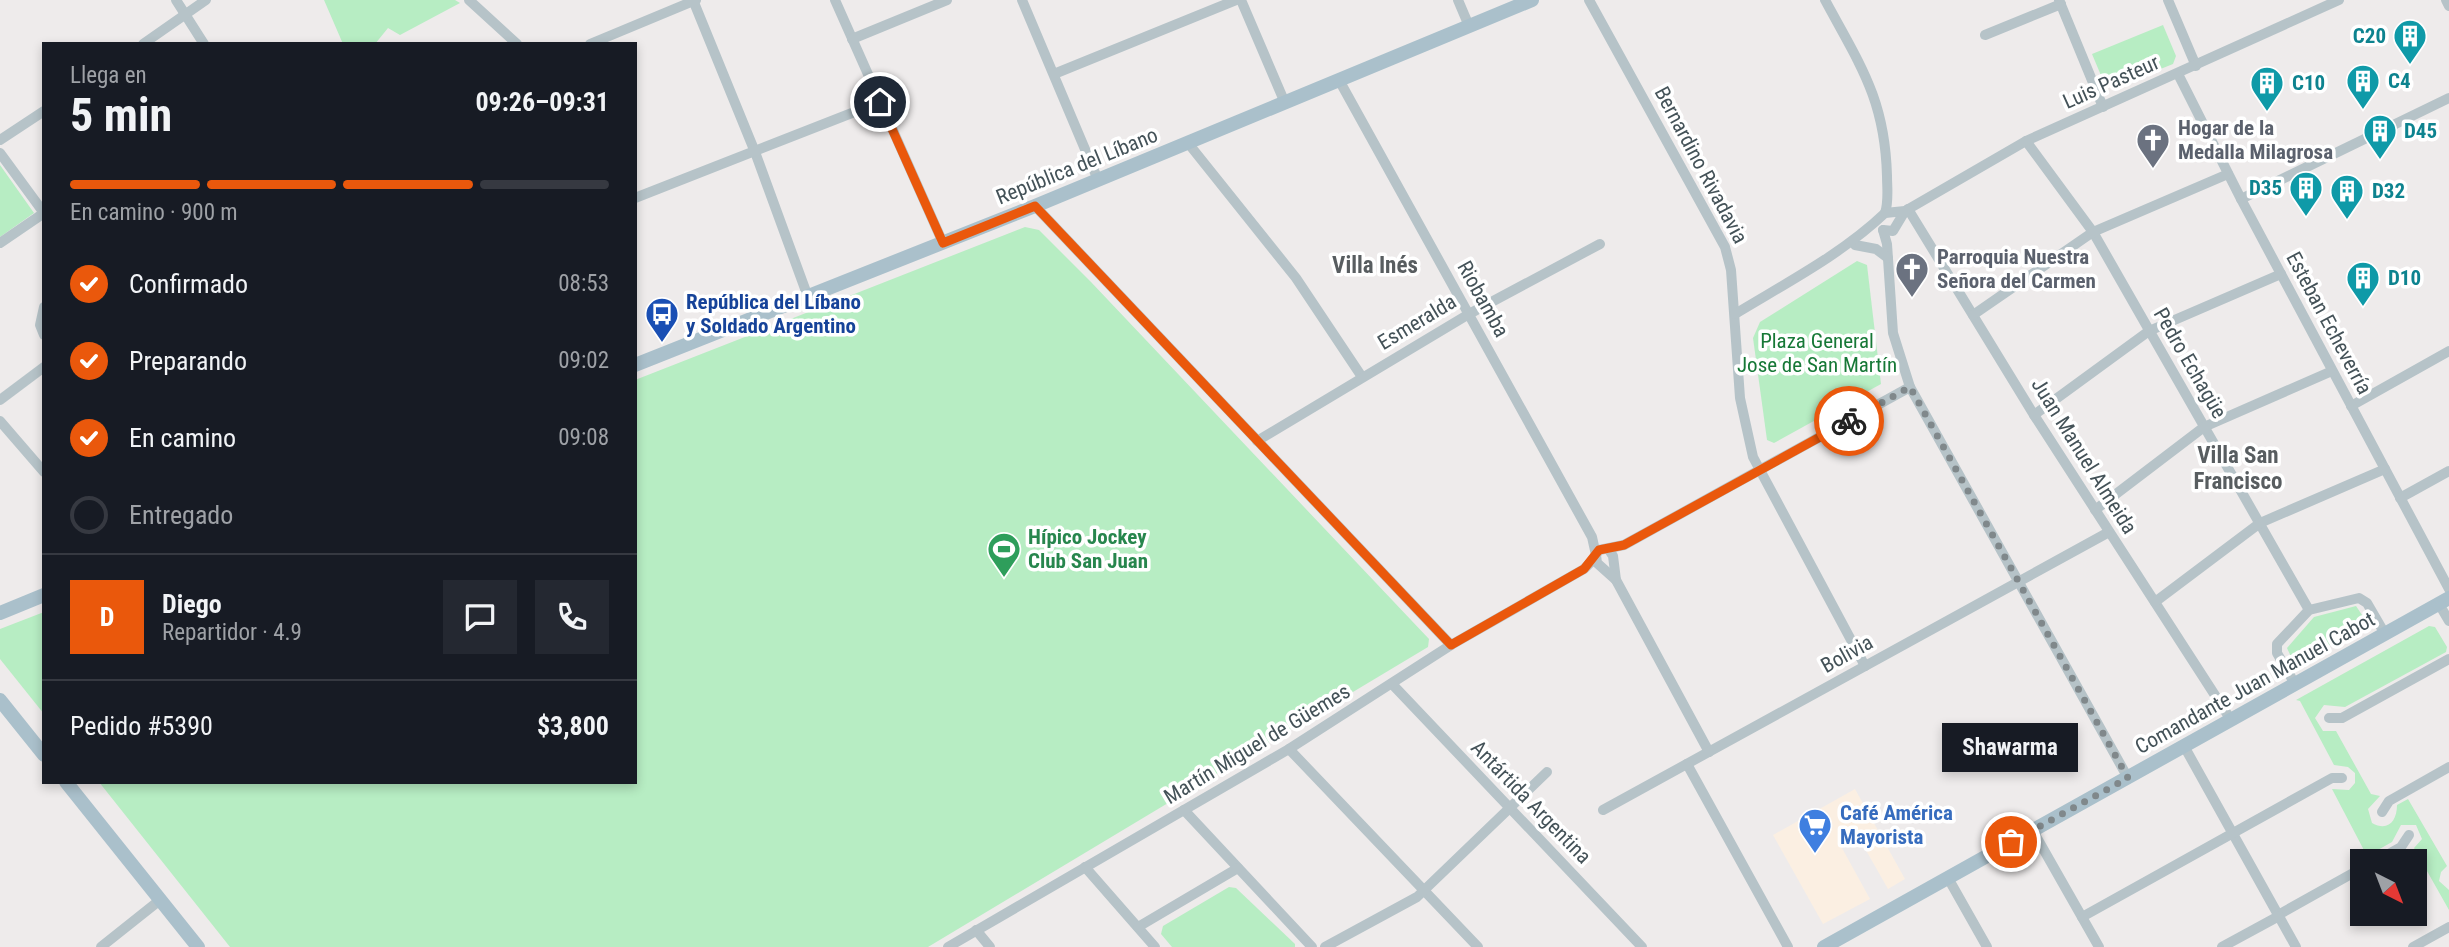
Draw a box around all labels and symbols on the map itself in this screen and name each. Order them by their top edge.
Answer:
building icon: C20 [2391,17,2429,66]
place label: C20 [2353,24,2386,48]
street label: Luis Pasteur [2059,50,2163,114]
building icon: C4 [2344,62,2382,111]
building icon: C10 [2248,64,2286,113]
place label: C4 [2388,69,2411,93]
place label: C10 [2292,71,2325,95]
pin [850,72,910,132]
street label: Bernardino Rivadavia [1650,83,1752,247]
building icon: D45 [2361,112,2399,161]
place label: Hogar de la Medalla Milagrosa [2178,116,2333,164]
place label: D45 [2404,119,2437,143]
church icon: Hogar de la Medalla Milagrosa [2134,121,2172,170]
street label: República del Líbano [993,123,1161,209]
building icon: D35 [2287,169,2325,218]
building icon: D32 [2328,172,2366,221]
place label: D35 [2249,176,2282,200]
place label: D32 [2372,179,2405,203]
place label: Parroquia Nuestra Señora del Carmen [1937,245,2096,293]
street label: Esteban Echeverría [2281,248,2377,398]
church icon: Parroquia Nuestra Señora del Carmen [1893,250,1931,299]
district label: Villa Inés [1332,252,1418,279]
street label: Riobamba [1452,257,1514,341]
building icon: D10 [2344,259,2382,308]
place label: D10 [2388,266,2421,290]
street label: Esmeralda [1374,289,1460,355]
place label: República del Líbano y Soldado Argentino [686,290,861,338]
bus stop icon: República del Líbano y Soldado Argentino [643,295,681,344]
street label: Pedro Echagüe [2149,303,2231,423]
park label: Plaza General Jose de San Martín [1737,329,1897,377]
street label: Juan Manuel Almeida [2026,374,2142,538]
courier [1814,386,1884,456]
district label: Villa San Francisco [2194,442,2282,495]
place label: Hípico Jockey Club San Juan [1028,525,1148,573]
sports icon: Hípico Jockey Club San Juan [985,530,1023,579]
street label: Comandante Juan Manuel Cabot [2131,607,2379,759]
street label: Bolivia [1817,630,1877,678]
street label: Martín Miguel de Güemes [1160,679,1354,809]
callout: Shawarma [1943,723,2079,772]
street label: Antártida Argentina [1466,735,1596,869]
place label: Café América Mayorista [1840,801,1953,849]
supermarket icon: Café América Mayorista [1796,806,1834,855]
pin [1981,812,2041,872]
north arrow [2350,849,2427,926]

